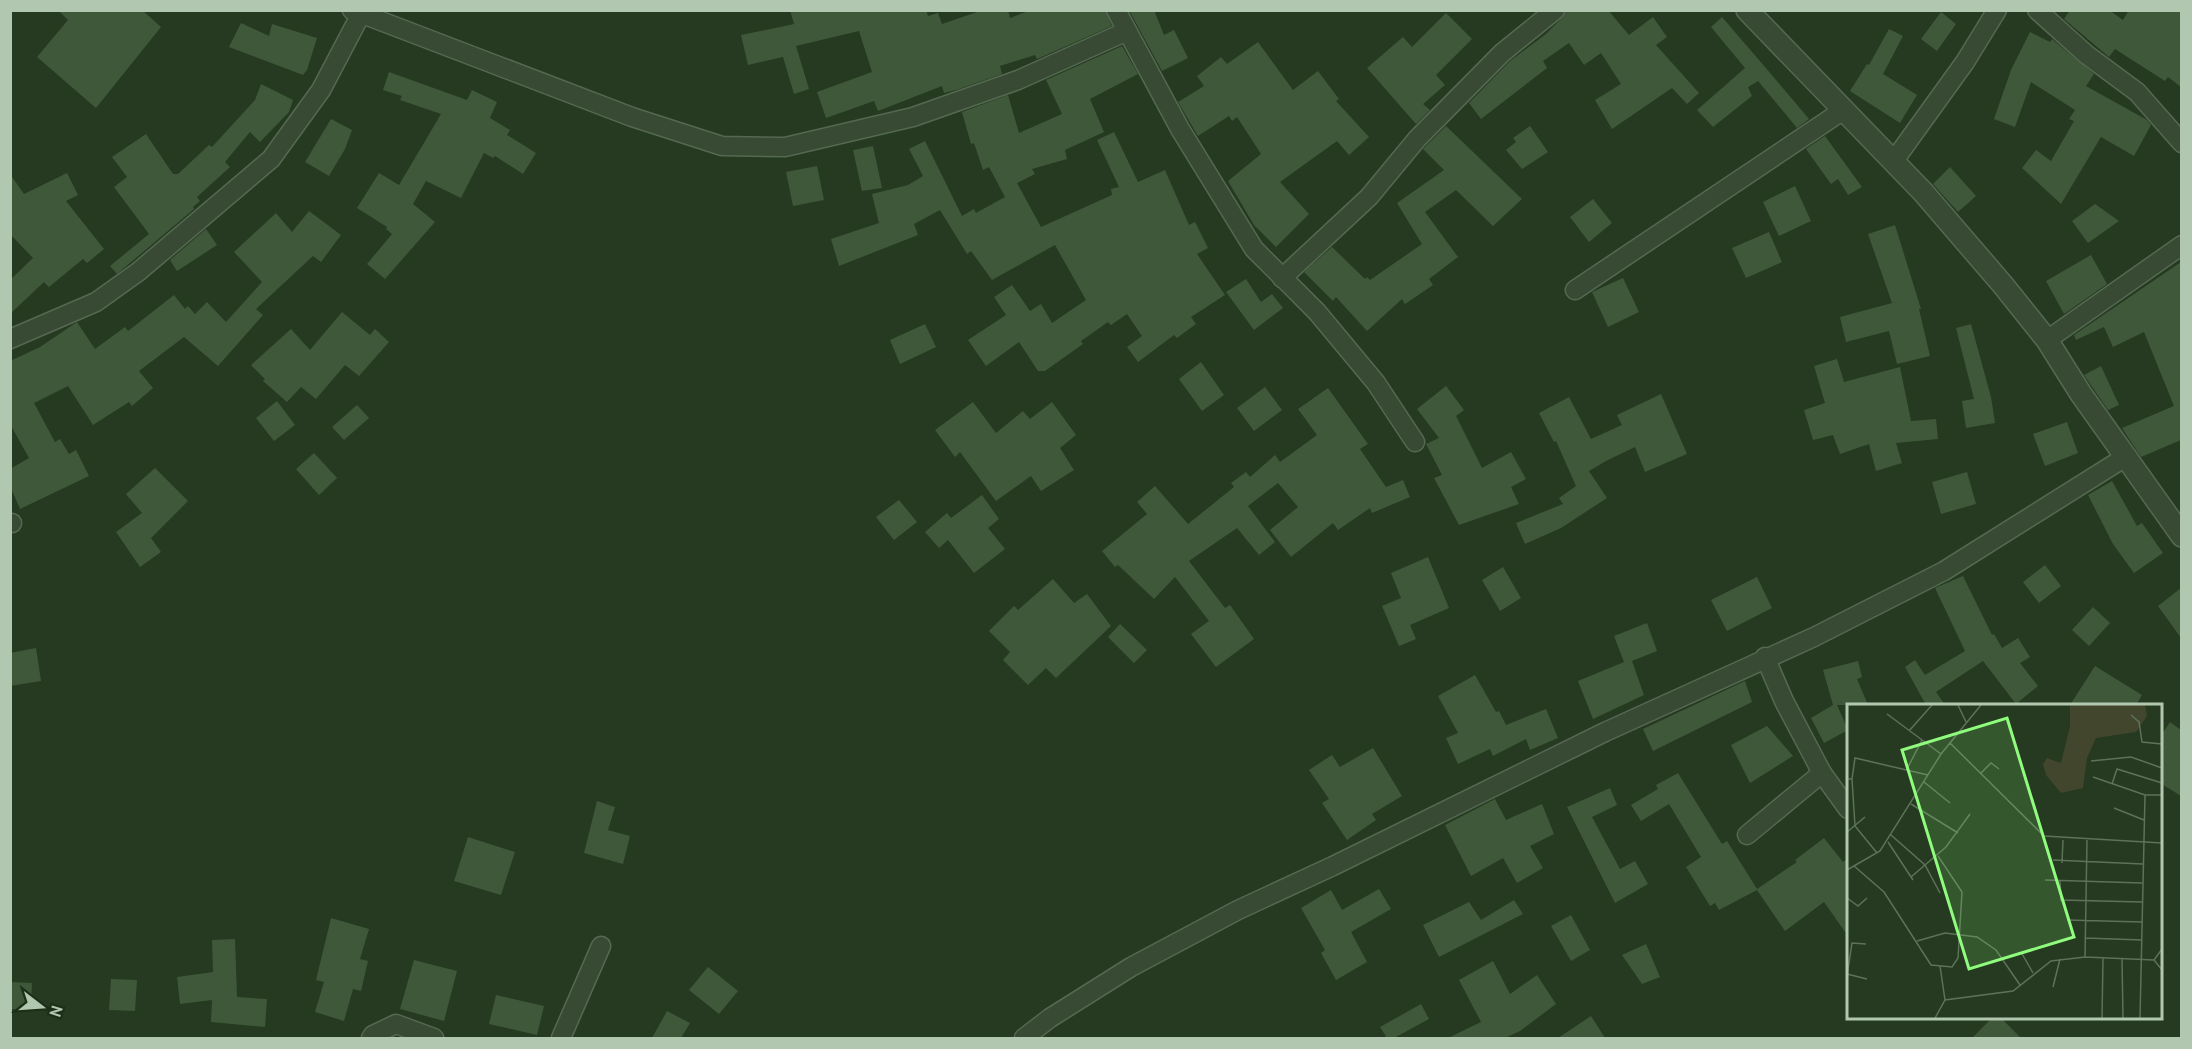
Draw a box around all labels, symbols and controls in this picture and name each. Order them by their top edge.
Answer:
inset map [1847,704,2162,1019]
north arrow [12,977,72,1037]
text: N [45,1003,67,1019]

